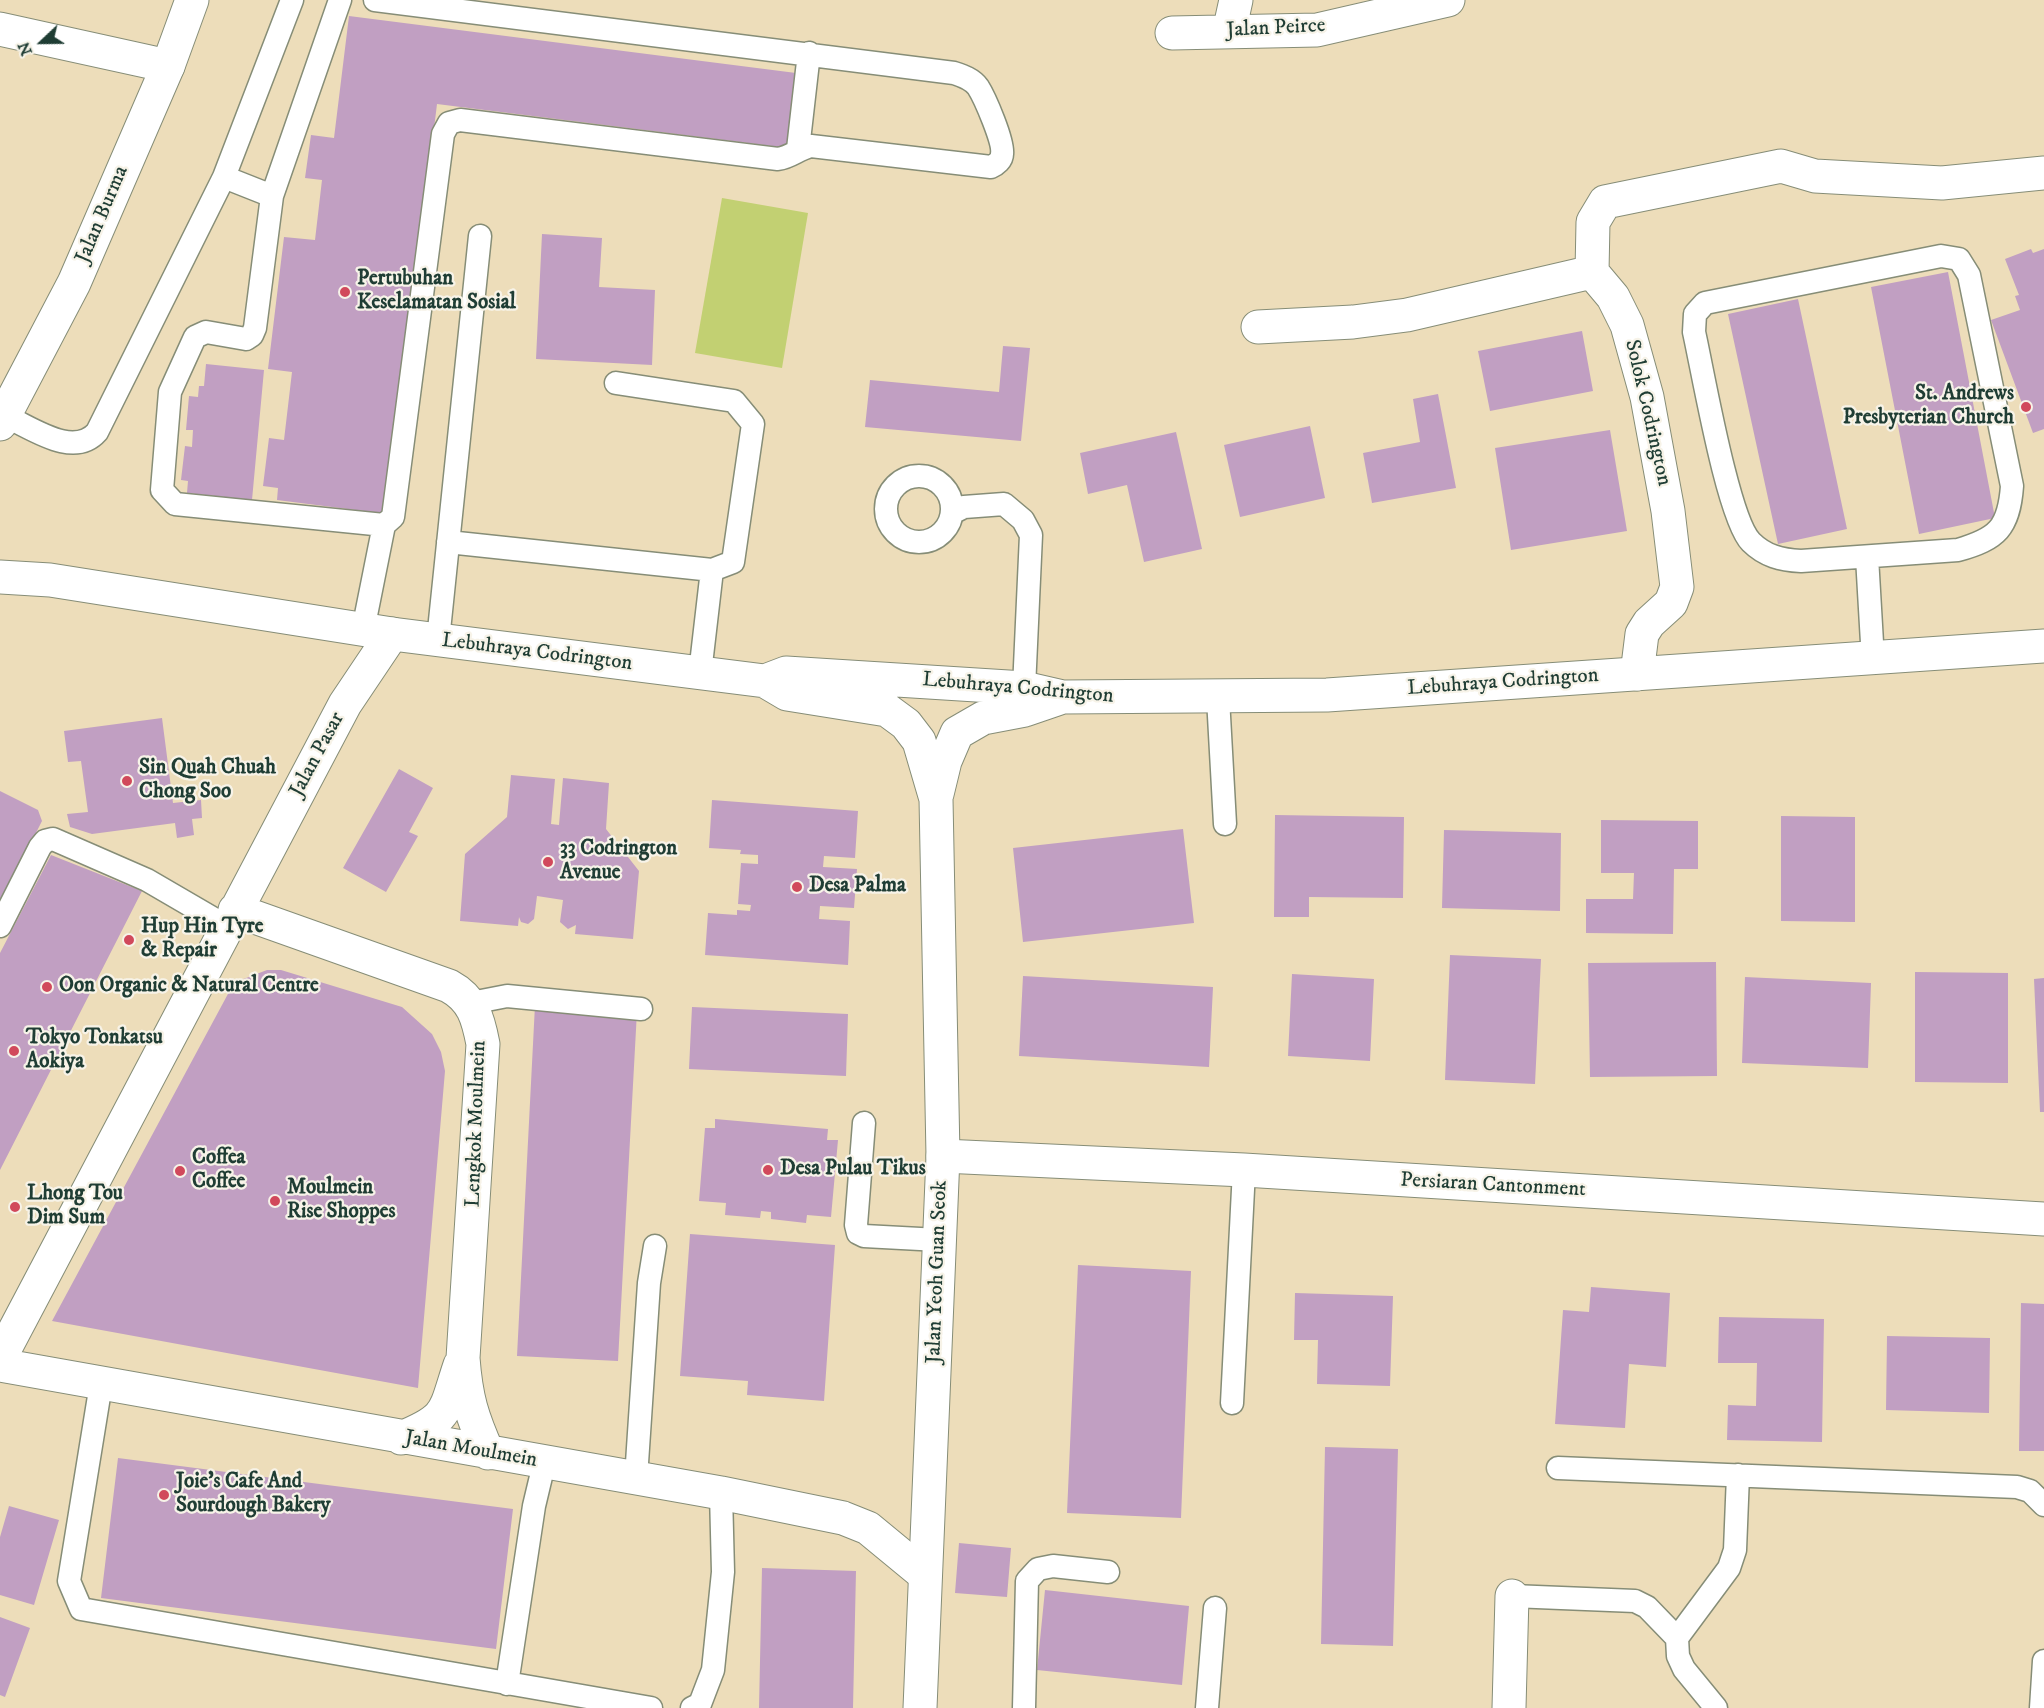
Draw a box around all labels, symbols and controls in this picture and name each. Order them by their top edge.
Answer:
north arrow [12,12,72,72]
street label: Jalan Peirce [1226,14,1326,44]
text: N [14,39,37,59]
street label: Jalan Burma [71,162,135,268]
place label: Pertubuhan Keselamatan Sosial [357,267,516,317]
marker: Pertubuhan Keselamatan Sosial [338,285,352,299]
street label: Solok Codrington [1618,337,1676,489]
place label: St. Andrews Presbyterian Church [1843,382,2014,432]
marker: St. Andrews Presbyterian Church [2019,400,2033,414]
street label: Lebuhraya Codrington [440,629,634,677]
street label: Lebuhraya Codrington [1406,664,1600,702]
street label: Lebuhraya Codrington [921,668,1115,710]
street label: Jalan Pasar [285,708,351,802]
place label: Sin Quah Chuah Chong Soo [139,756,276,806]
marker: Sin Quah Chuah Chong Soo [120,774,134,788]
place label: 33 Codrington Avenue [560,837,677,887]
marker: 33 Codrington Avenue [541,855,555,869]
place label: Desa Palma [809,874,906,900]
marker: Desa Palma [790,880,804,894]
place label: Hup Hin Tyre & Repair [141,915,263,965]
marker: Hup Hin Tyre & Repair [122,933,136,947]
place label: Oon Organic & Natural Centre [59,974,319,1000]
marker: Oon Organic & Natural Centre [40,980,54,994]
place label: Tokyo Tonkatsu Aokiya [26,1026,163,1076]
street label: Lengkok Moulmein [462,1040,492,1208]
marker: Tokyo Tonkatsu Aokiya [7,1044,21,1058]
place label: Coffea Coffee [192,1146,245,1196]
place label: Desa Pulau Tikus [780,1157,926,1183]
marker: Desa Pulau Tikus [761,1163,775,1177]
marker: Coffea Coffee [173,1164,187,1178]
street label: Persiaran Cantonment [1400,1169,1586,1203]
place label: Moulmein Rise Shoppes [287,1176,396,1226]
street label: Jalan Yeoh Guan Seok [922,1180,954,1364]
place label: Lhong Tou Dim Sum [27,1182,123,1232]
marker: Moulmein Rise Shoppes [268,1194,282,1208]
marker: Lhong Tou Dim Sum [8,1200,22,1214]
street label: Jalan Moulmein [403,1426,539,1474]
place label: Joie’s Cafe And Sourdough Bakery [176,1470,331,1520]
marker: Joie’s Cafe And Sourdough Bakery [157,1488,171,1502]

